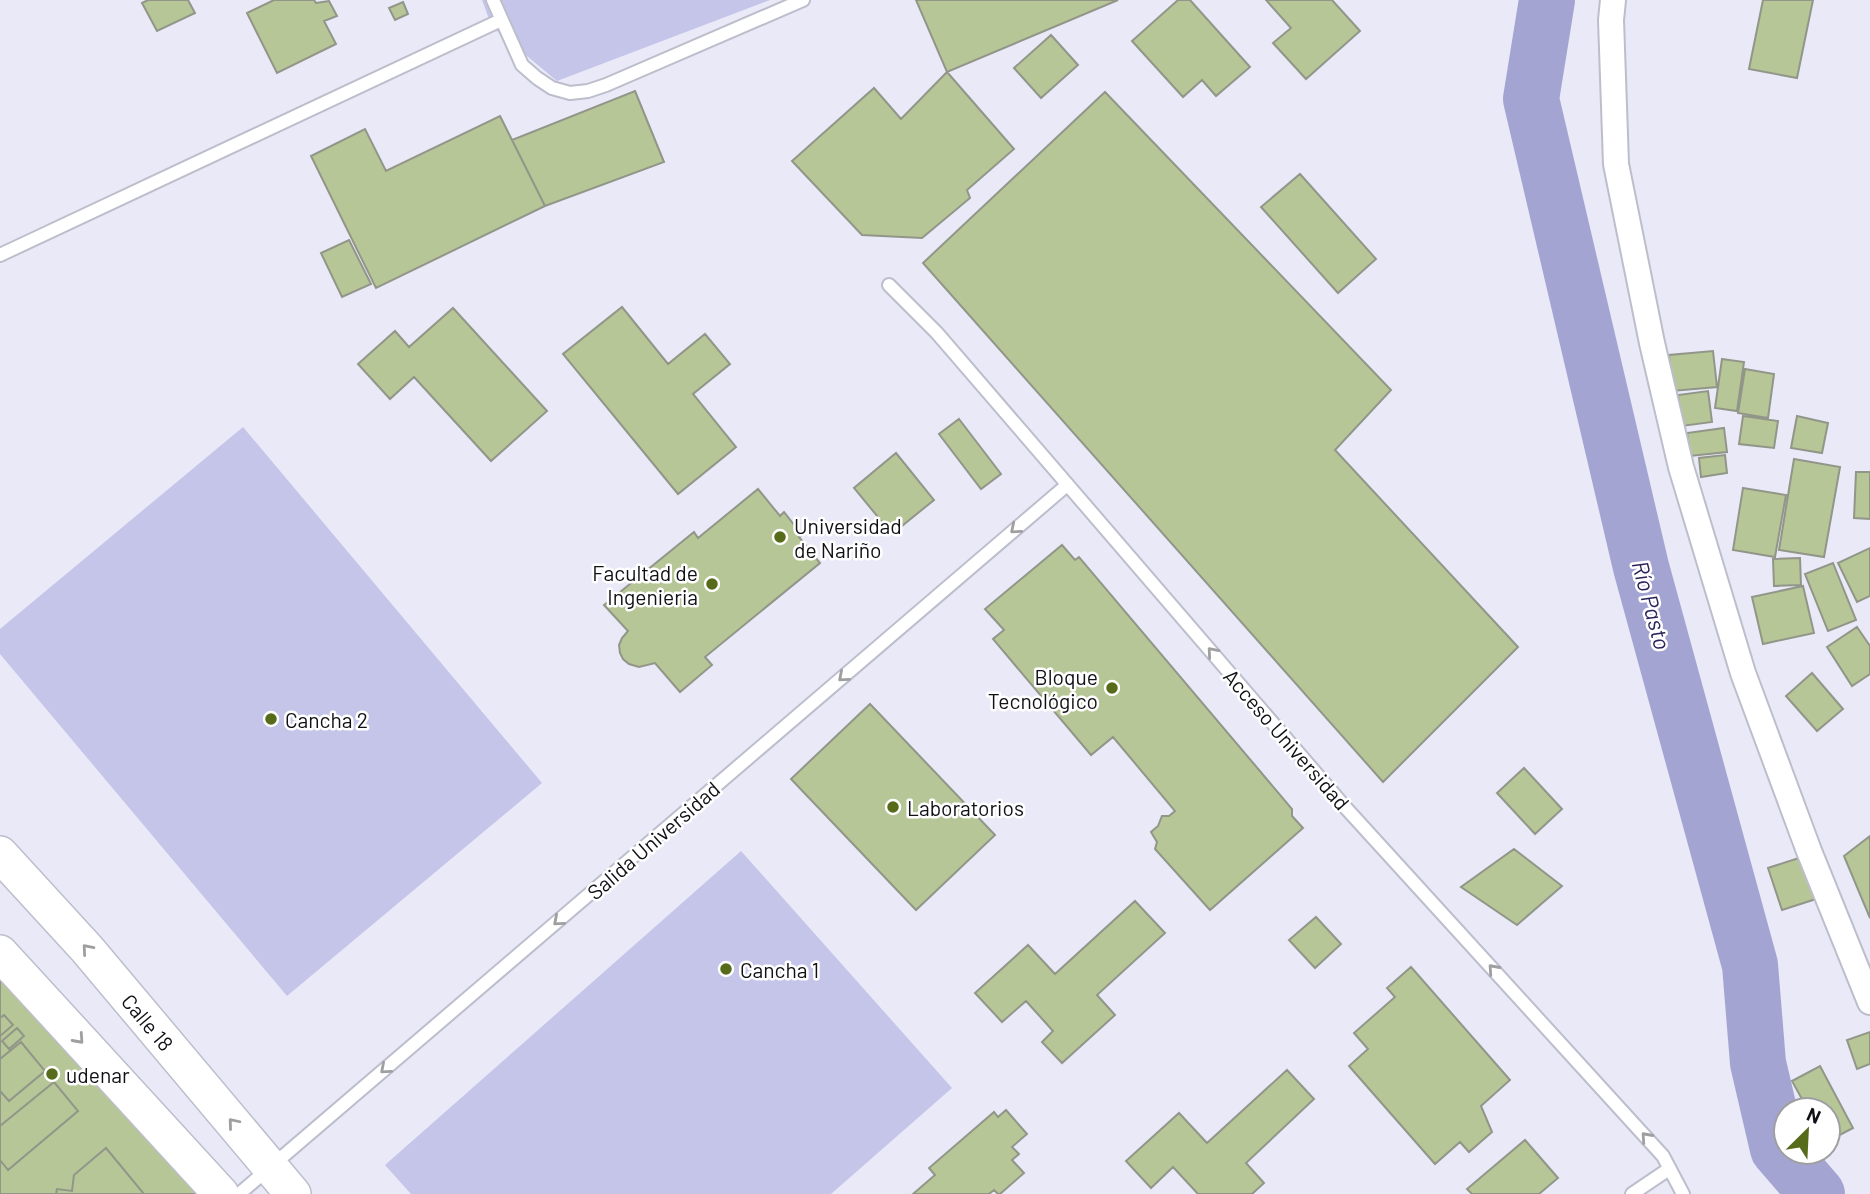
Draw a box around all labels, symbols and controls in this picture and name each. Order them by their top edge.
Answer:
place label: Universidad de Nariño [794,513,902,562]
one-way arrow [1011,521,1023,534]
marker: Universidad de Nariño [772,529,788,545]
water label: Río Pasto [1627,558,1677,652]
place label: Facultad de Ingenieria [592,560,698,609]
marker: Facultad de Ingenieria [704,576,720,592]
one-way arrow [1208,648,1220,661]
street label: Acceso Universidad [1219,663,1355,815]
place label: Bloque Tecnológico [988,664,1098,713]
one-way arrow [838,669,851,681]
marker: Bloque Tecnológico [1104,680,1120,696]
place label: Cancha 2 [285,707,368,732]
marker: Cancha 2 [263,711,279,727]
street label: Salida Universidad [582,776,724,904]
place label: Laboratorios [907,795,1024,820]
marker: Laboratorios [885,799,901,815]
one-way arrow [553,913,566,925]
one-way arrow [83,944,95,957]
place label: Cancha 1 [740,957,819,982]
marker: Cancha 1 [718,961,734,977]
one-way arrow [1489,964,1501,977]
street label: Calle 18 [117,988,179,1056]
one-way arrow [71,1031,83,1044]
one-way arrow [380,1061,393,1073]
place label: udenar [66,1062,130,1087]
marker: udenar [44,1066,60,1082]
north arrow [1772,1096,1842,1166]
text: N [1804,1102,1825,1128]
one-way arrow [229,1119,241,1132]
one-way arrow [1642,1132,1654,1145]

